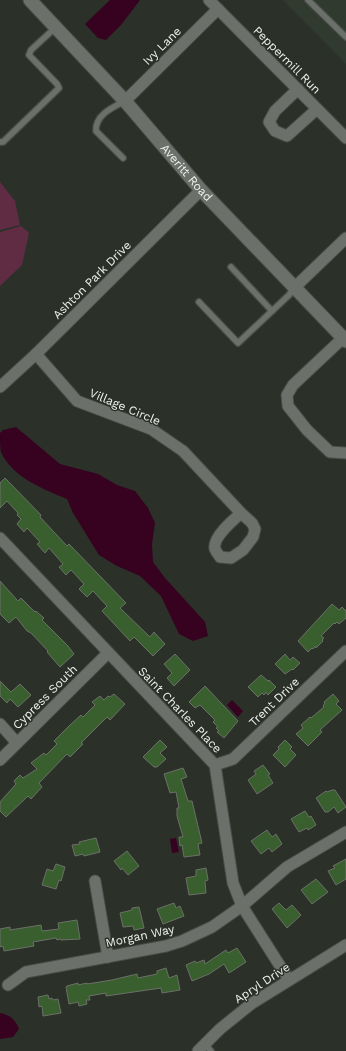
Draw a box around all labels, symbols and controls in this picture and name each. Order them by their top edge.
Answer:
street label: Peppermill Run [250,23,324,97]
street label: Ivy Lane [140,24,184,68]
street label: Averitt Road [158,141,215,204]
street label: Ashton Park Drive [50,238,134,322]
street label: Village Circle [87,386,163,428]
street label: Cypress South [10,662,80,732]
street label: Saint Charles Place [135,664,225,756]
street label: Trent Drive [246,675,302,729]
street label: Morgan Way [104,922,177,950]
street label: Apryl Drive [231,960,293,1006]

